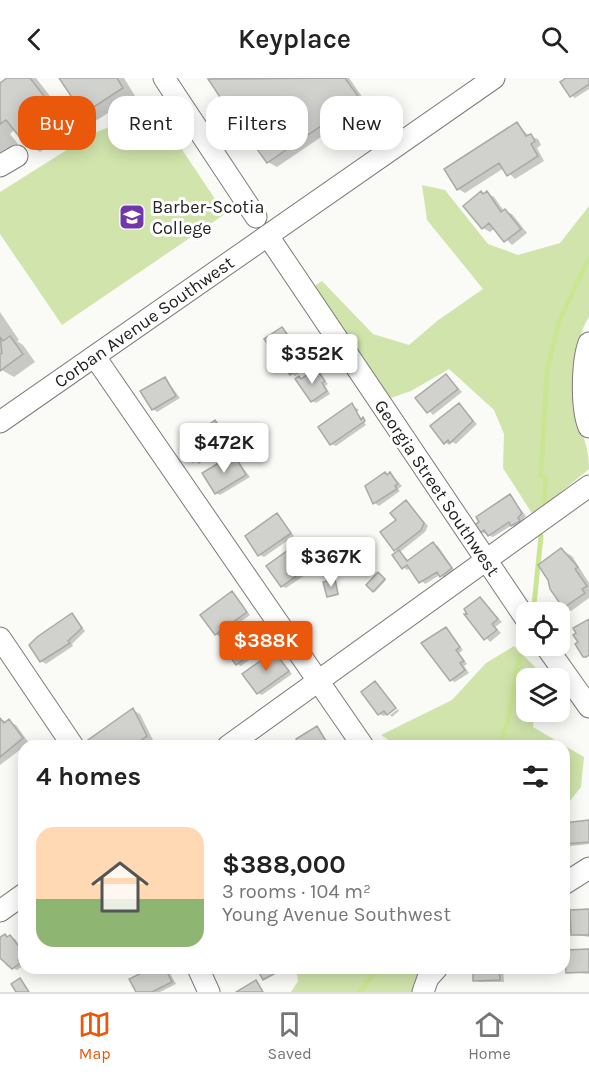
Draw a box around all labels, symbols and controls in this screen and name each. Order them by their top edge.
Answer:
icon: back [18,23,51,56]
text: Keyplace [238,23,351,55]
icon: search [538,23,571,56]
chip: Buy [18,96,96,150]
chip: Rent [108,96,194,150]
chip: Filters [206,96,308,150]
chip: New [320,96,403,150]
place label: Barber-Scotia College [152,196,264,239]
school or university icon: Barber-Scotia College [117,202,147,232]
street label: Corban Avenue Southwest [50,251,238,392]
pin: $352K [270,334,354,385]
text: $352K [280,342,344,365]
street label: Georgia Street Southwest [370,396,504,581]
pin: $472K [182,423,266,474]
text: $472K [194,431,254,454]
pin: $367K [289,537,373,588]
text: $367K [300,545,362,568]
map controls [516,602,570,722]
button: locate [516,602,570,656]
pin: $388K [224,621,308,672]
text: $388K [233,629,299,652]
button: layers [516,668,570,722]
icon: filters [519,760,552,793]
text: 4 homes [36,761,141,792]
text: $388,000 [222,849,346,880]
icon: home [84,851,156,923]
text: 3 rooms · 104 m² [222,880,371,903]
text: Young Avenue Southwest [222,903,451,926]
tab: Map [78,1008,111,1063]
tab: Saved [268,1008,312,1063]
tab: Home [468,1008,511,1063]

